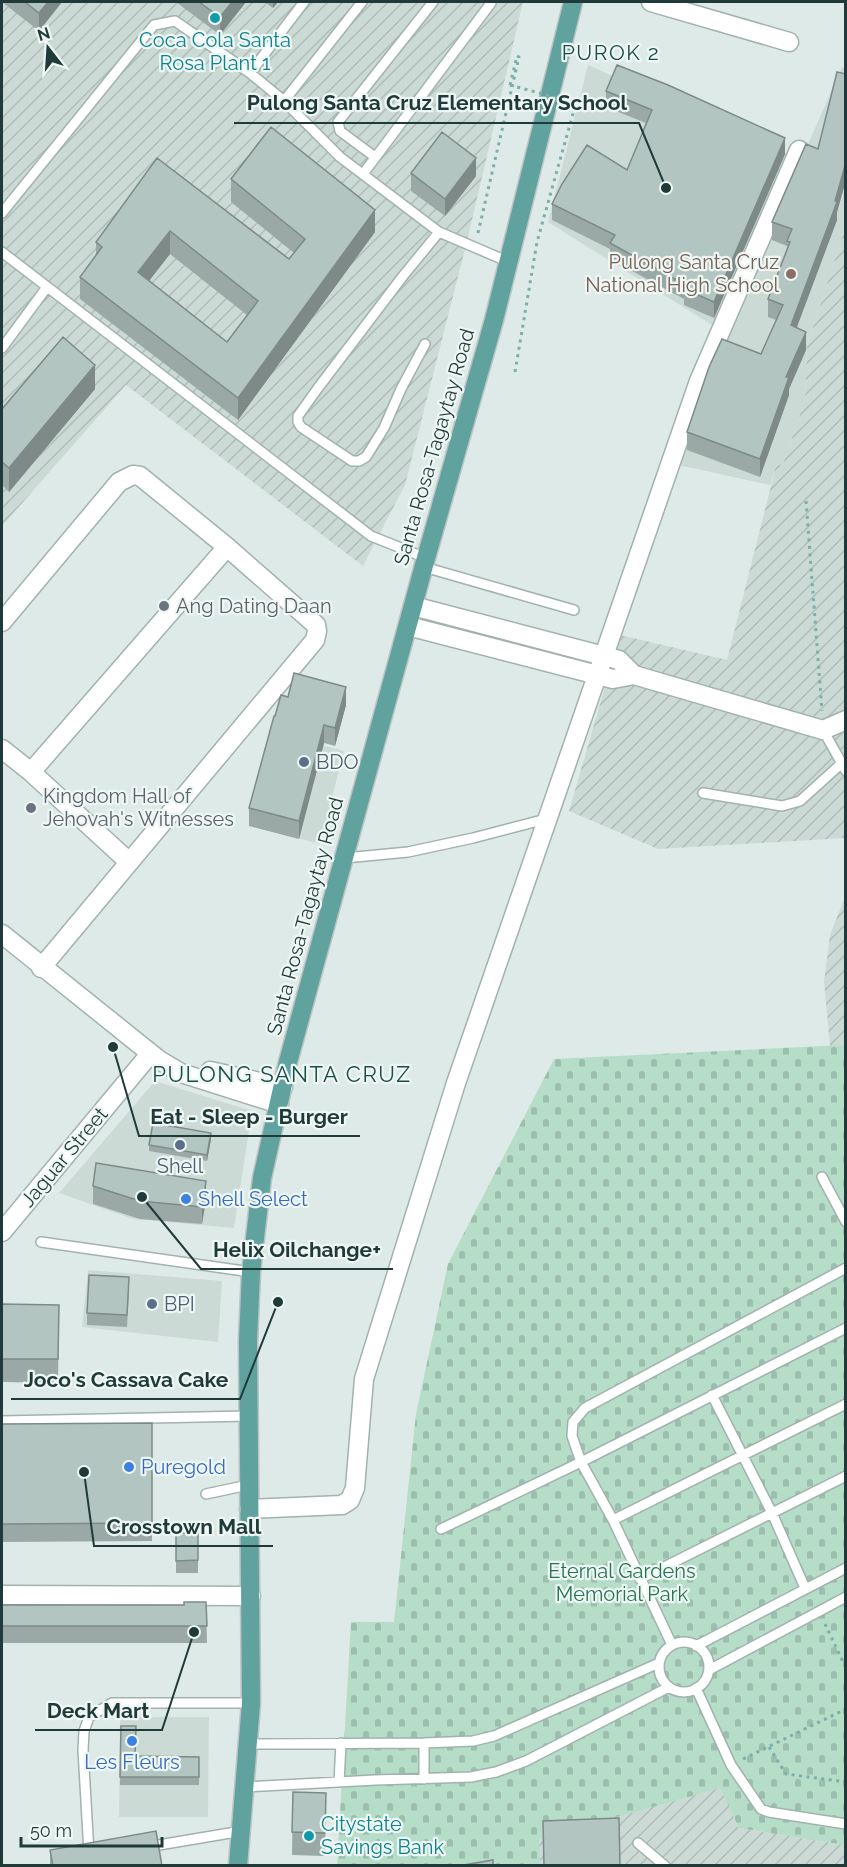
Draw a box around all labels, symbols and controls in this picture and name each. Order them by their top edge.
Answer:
marker: Coca Cola Santa Rosa Plant 1 [208,11,222,25]
north arrow [18,18,78,78]
text: N [35,23,52,45]
place label: Coca Cola Santa Rosa Plant 1 [139,28,291,75]
district label: PUROK 2 [562,40,660,65]
callout: Pulong Santa Cruz Elementary School [234,84,639,123]
text: Pulong Santa Cruz Elementary School [247,90,628,115]
place label: Pulong Santa Cruz National High School [585,250,780,297]
marker: Pulong Santa Cruz National High School [784,267,798,281]
street label: Santa Rosa-Tagaytay Road [389,326,479,568]
place label: Ang Dating Daan [176,594,332,618]
marker: Ang Dating Daan [157,599,171,613]
place label: BDO [316,750,359,774]
marker: BDO [297,755,311,769]
place label: Kingdom Hall of Jehovah's Witnesses [43,784,234,831]
street label: Santa Rosa-Tagaytay Road [262,795,348,1037]
marker: Kingdom Hall of Jehovah's Witnesses [24,801,38,815]
district label: PULONG SANTA CRUZ [152,1061,412,1087]
callout: Eat - Sleep - Burger [139,1097,360,1136]
street label: Jaguar Street [15,1102,113,1212]
text: Eat - Sleep - Burger [150,1104,348,1129]
marker: Shell [173,1138,187,1152]
place label: Shell [157,1154,204,1178]
place label: Shell Select [198,1187,308,1211]
marker: Shell Select [179,1192,193,1206]
callout: Helix Oilchange+ [201,1230,393,1269]
text: Helix Oilchange+ [213,1237,381,1262]
place label: BPI [164,1292,195,1316]
marker: BPI [145,1297,159,1311]
callout: Joco's Cassava Cake [11,1360,240,1399]
text: Joco's Cassava Cake [24,1367,229,1392]
place label: Puregold [141,1455,226,1479]
marker: Puregold [122,1460,136,1474]
callout: Crosstown Mall [94,1507,273,1546]
text: Crosstown Mall [107,1514,262,1539]
park label: Eternal Gardens Memorial Park [548,1559,696,1606]
callout: Deck Mart [35,1691,162,1730]
text: Deck Mart [47,1698,149,1723]
marker: Les Fleurs [125,1734,139,1748]
place label: Les Fleurs [84,1750,180,1774]
scale bar [21,1810,162,1848]
place label: Citystate Savings Bank [321,1812,444,1859]
text: 50 m [30,1820,72,1841]
marker: Citystate Savings Bank [302,1829,316,1843]

